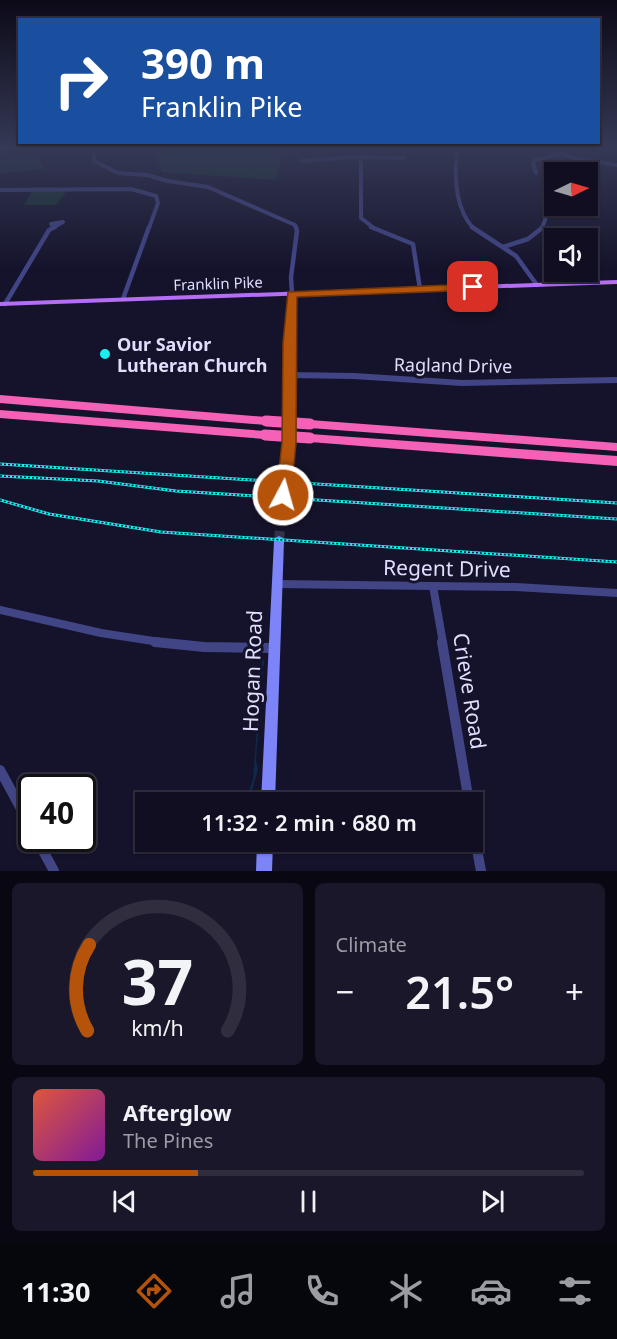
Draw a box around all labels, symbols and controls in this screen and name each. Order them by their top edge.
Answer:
text: 390 m [141,34,265,91]
icon: right [42,42,120,120]
text: Franklin Pike [141,88,302,125]
north arrow [544,162,598,216]
map controls [544,162,598,282]
button: sound [544,228,598,282]
pin [447,261,498,312]
icon: arrive [456,270,489,303]
street label: Franklin Pike [173,271,263,295]
place label: Our Savior Lutheran Church [117,332,268,377]
marker: Our Savior Lutheran Church [98,347,112,361]
street label: Ragland Drive [394,352,512,378]
position arrow [251,463,315,527]
street label: Regent Drive [383,553,511,583]
street label: Hogan Road [236,610,268,732]
street label: Crieve Road [447,631,493,751]
speed limit sign: 40 [18,774,96,852]
text: 11:32 · 2 min · 680 m [201,807,417,837]
text: Climate [336,931,407,958]
text: 37 [122,938,193,1023]
text: 21.5° [405,961,514,1022]
text: − [336,969,354,1014]
text: + [565,969,584,1014]
text: km/h [131,1013,184,1042]
text: Afterglow [123,1097,232,1127]
text: The Pines [123,1127,213,1154]
icon: previous [108,1185,141,1218]
icon: pause [292,1185,325,1218]
icon: next [476,1185,509,1218]
icon: directions [133,1270,175,1312]
icon: music [217,1270,259,1312]
icon: phone [301,1270,343,1312]
icon: climate [385,1270,427,1312]
icon: car [470,1270,512,1312]
icon: filters [554,1270,596,1312]
text: 11:30 [21,1273,90,1310]

